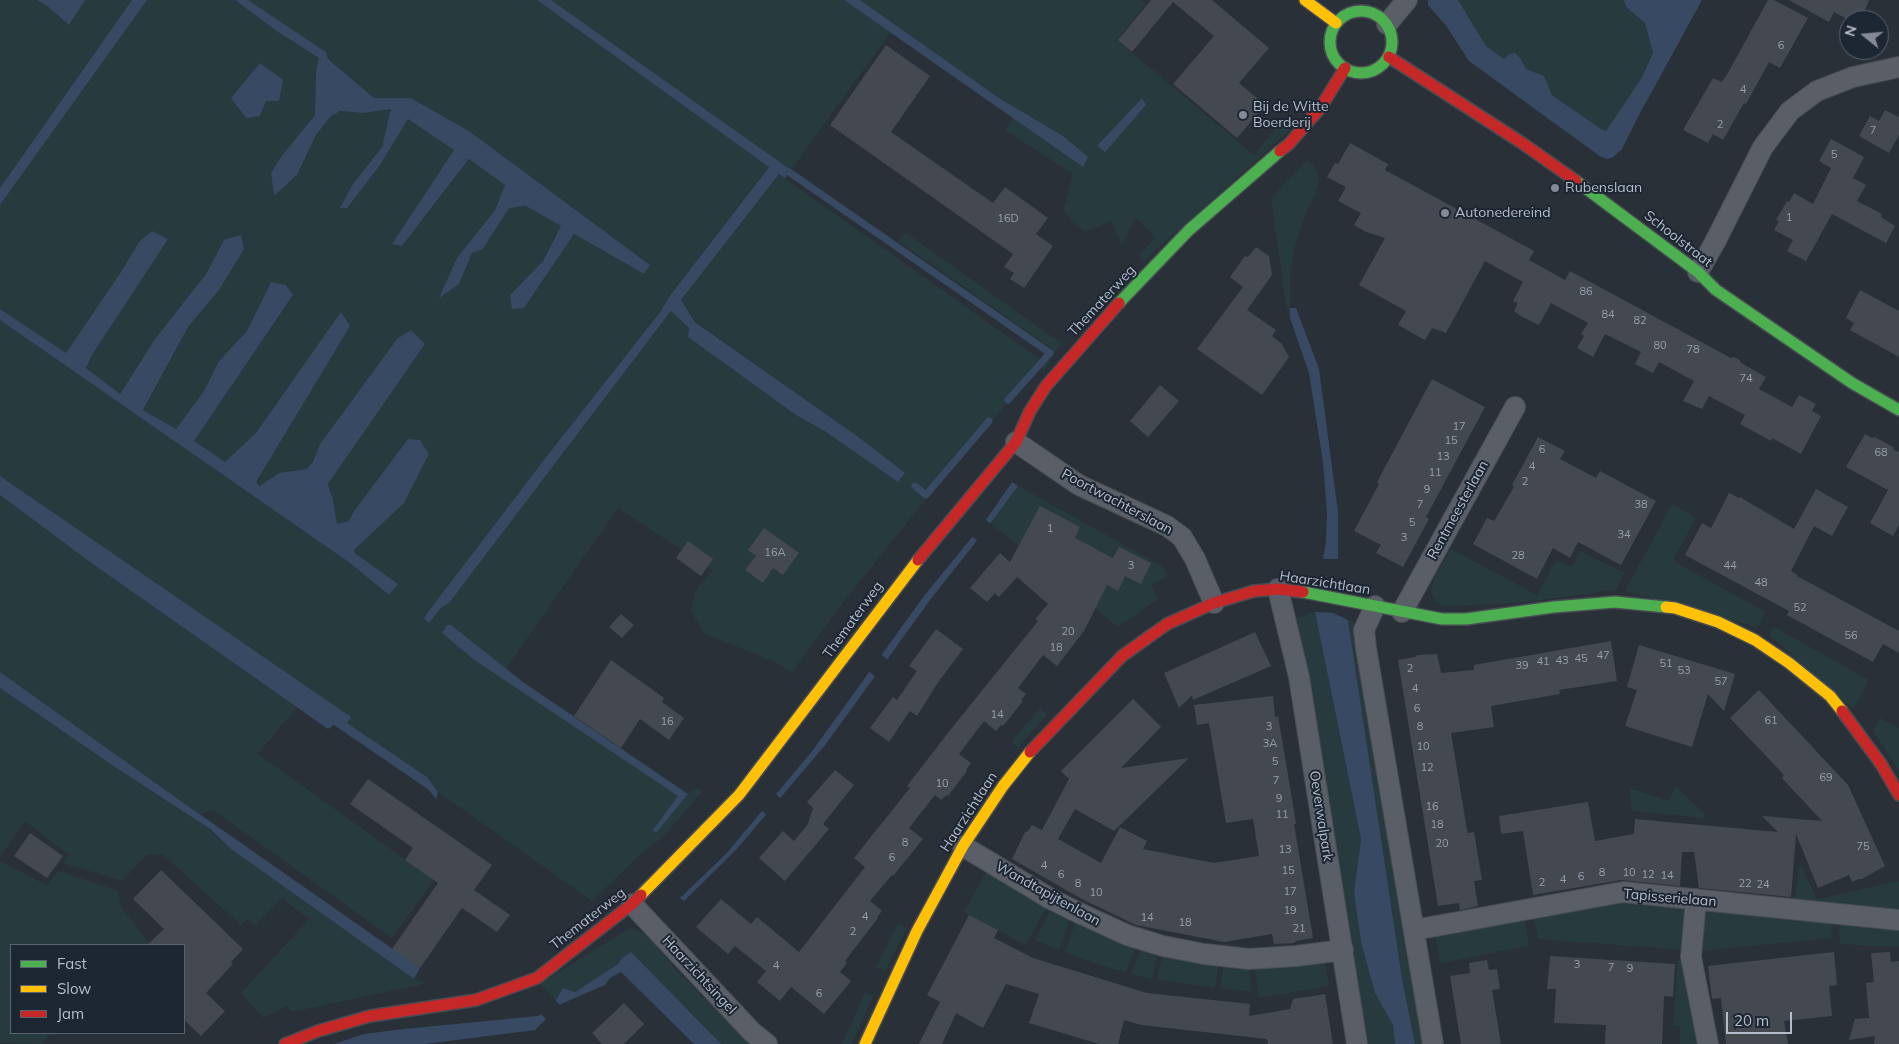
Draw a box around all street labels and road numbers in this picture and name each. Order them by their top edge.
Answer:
street label: Schoolstraat [1641,207,1715,271]
street label: Thematerweg [1065,262,1139,340]
street label: Rentmeesterlaan [1424,458,1492,562]
street label: Poortwachterslaan [1059,466,1175,538]
street label: Haarzichtlaan [1278,568,1372,598]
street label: Thematerweg [819,578,887,662]
street label: Haarzichtlaan [937,769,1001,855]
street label: Oeverwalpark [1306,769,1336,863]
street label: Wandtapijtenlaan [993,858,1103,930]
street label: Thematerweg [547,884,629,954]
street label: Tapisserielaan [1623,886,1717,910]
street label: Haarzichtsingel [658,932,740,1018]

